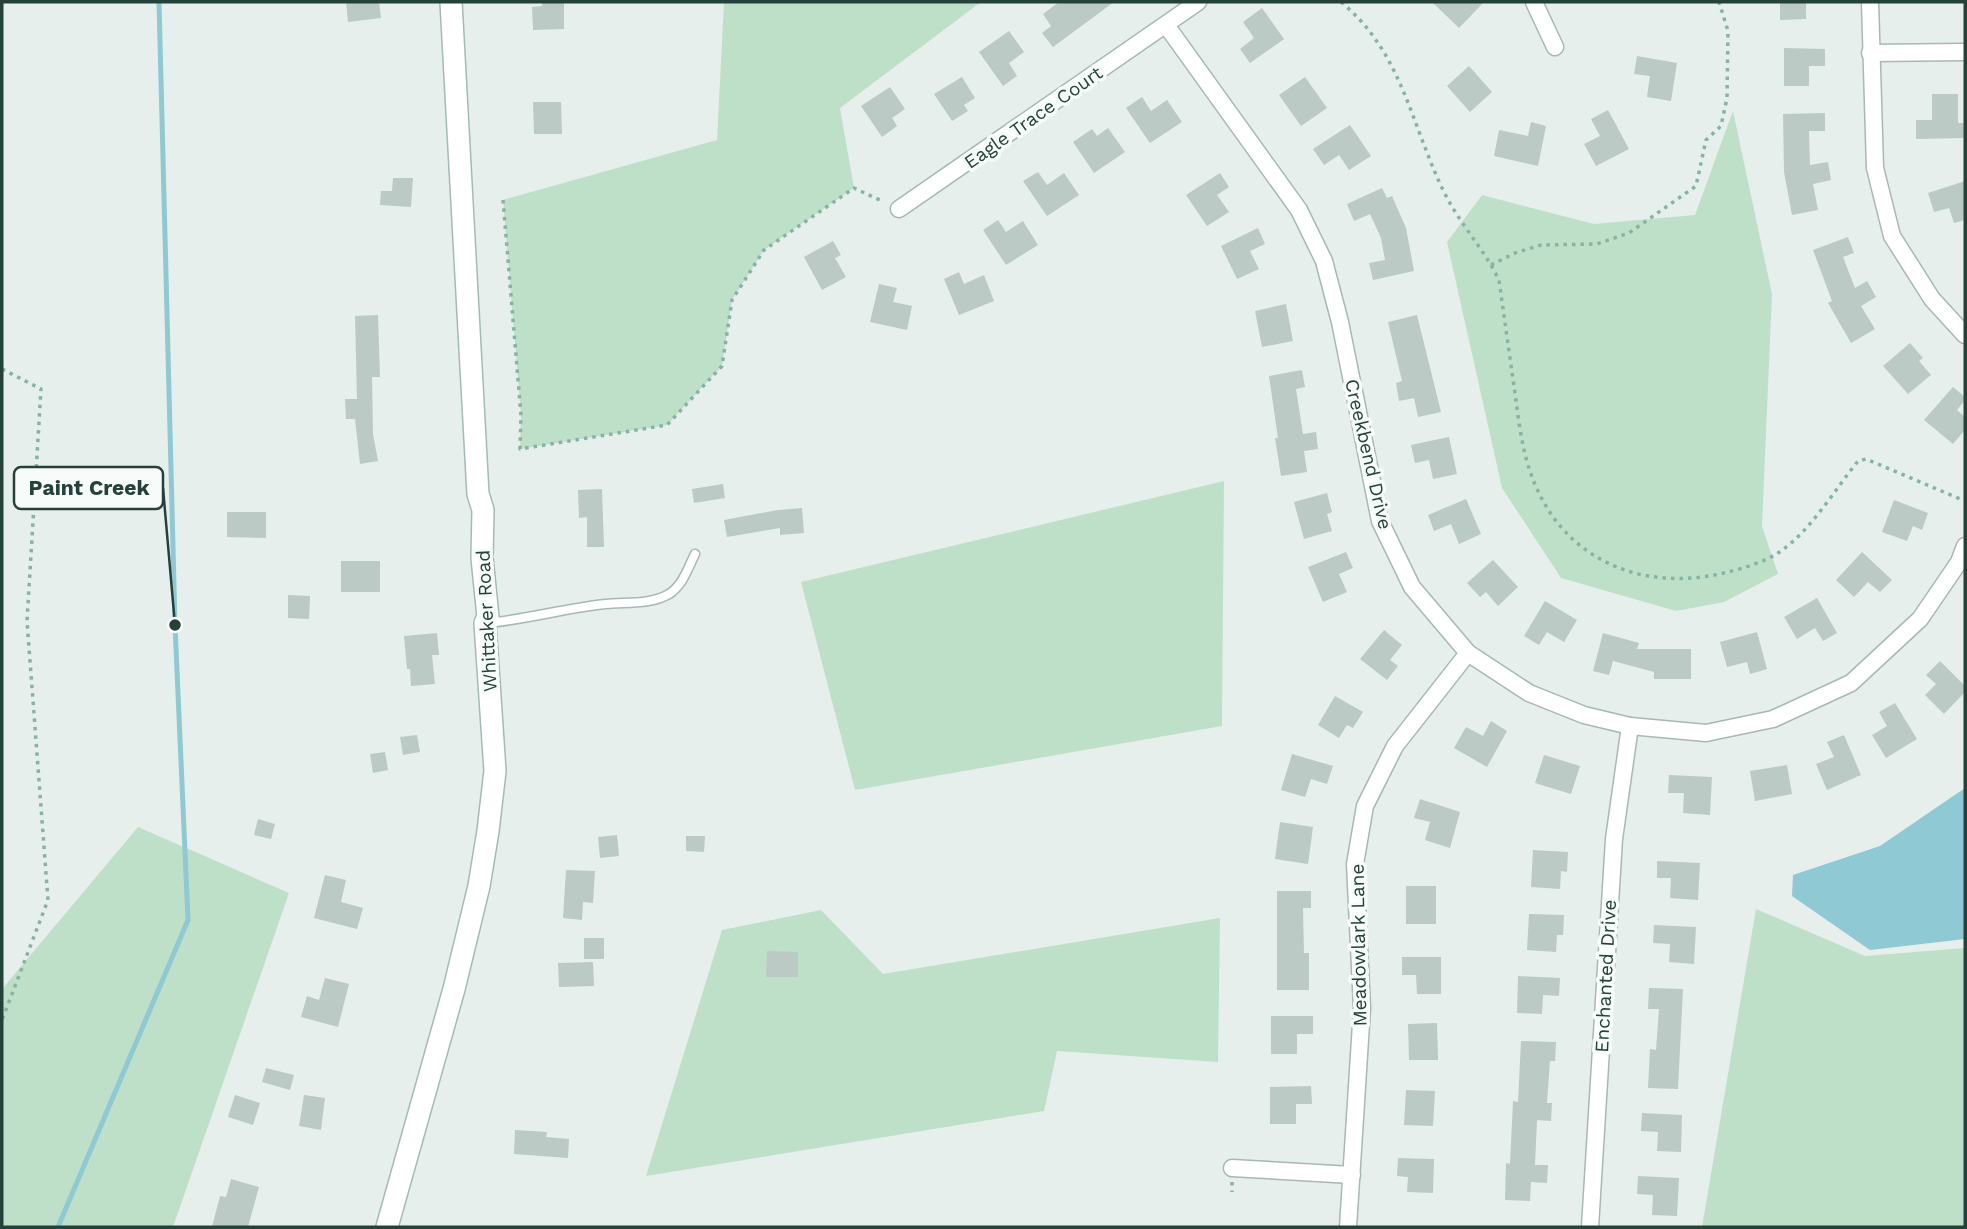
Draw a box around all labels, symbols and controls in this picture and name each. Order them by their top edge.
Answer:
street label: Eagle Trace Court [960,61,1107,174]
street label: Creekbend Drive [1340,377,1397,531]
callout: Paint Creek [14,467,163,509]
text: Paint Creek [28,475,150,500]
street label: Whittaker Road [471,549,502,693]
street label: Meadowlark Lane [1346,863,1371,1027]
street label: Enchanted Drive [1590,899,1621,1053]

